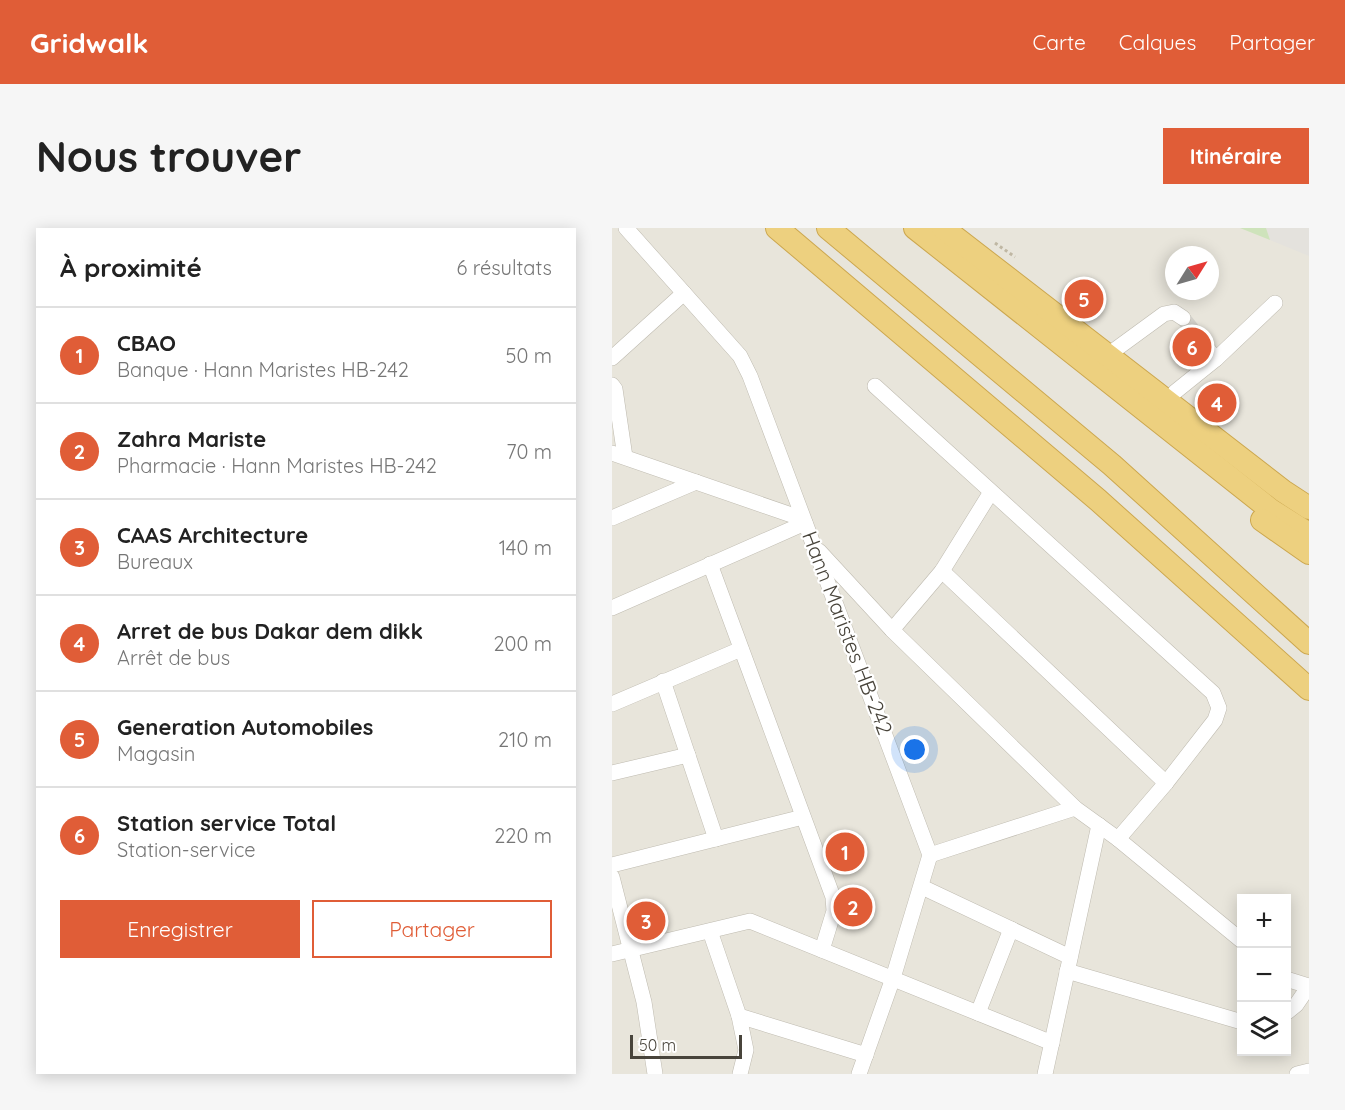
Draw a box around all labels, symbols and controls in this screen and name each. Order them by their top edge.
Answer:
text: Gridwalk [30,25,149,60]
text: Carte [1032,29,1086,55]
text: Calques [1119,29,1196,55]
text: Partager [1229,29,1315,55]
button: Itinéraire [1163,128,1309,184]
text: Nous trouver [36,130,301,183]
north arrow [1165,246,1219,300]
text: À proximité [60,251,202,284]
text: 6 résultats [456,255,552,280]
pin: 5 [1064,276,1104,322]
pin: 6 [1172,324,1212,370]
text: CBAO [117,329,176,357]
text: 1 [76,343,83,368]
text: 50 m [506,343,552,368]
text: Banque · Hann Maristes HB-242 [117,357,409,382]
pin: 4 [1198,380,1236,426]
text: Zahra Mariste [117,425,266,453]
text: 2 [74,439,85,464]
text: 70 m [506,439,552,464]
text: Pharmacie · Hann Maristes HB-242 [117,453,437,478]
text: CAAS Architecture [117,521,308,549]
street label: Hann Maristes HB-242 [797,527,899,738]
text: 3 [74,535,85,560]
text: 140 m [499,535,552,560]
text: Bureaux [117,549,193,574]
text: Arret de bus Dakar dem dikk [117,617,423,645]
text: 4 [74,631,85,656]
text: 200 m [493,631,552,656]
text: Arrêt de bus [117,645,230,670]
text: Generation Automobiles [117,713,373,741]
text: 5 [74,727,85,752]
text: 210 m [498,727,552,752]
your location [900,735,929,764]
text: Magasin [117,741,195,766]
text: Station service Total [117,809,336,837]
text: 6 [74,823,85,848]
text: 220 m [494,823,552,848]
pin: 1 [826,830,864,874]
text: Station-service [117,837,256,862]
pin: 2 [834,884,872,930]
map controls [1237,894,1291,1056]
button: + [1237,894,1291,948]
pin: 3 [627,898,666,944]
button: Enregistrer [60,900,300,958]
button: Partager [312,900,552,958]
button: − [1237,948,1291,1002]
button: layers [1237,1002,1291,1056]
scale bar [630,1032,742,1060]
text: 50 m [639,1035,676,1055]

